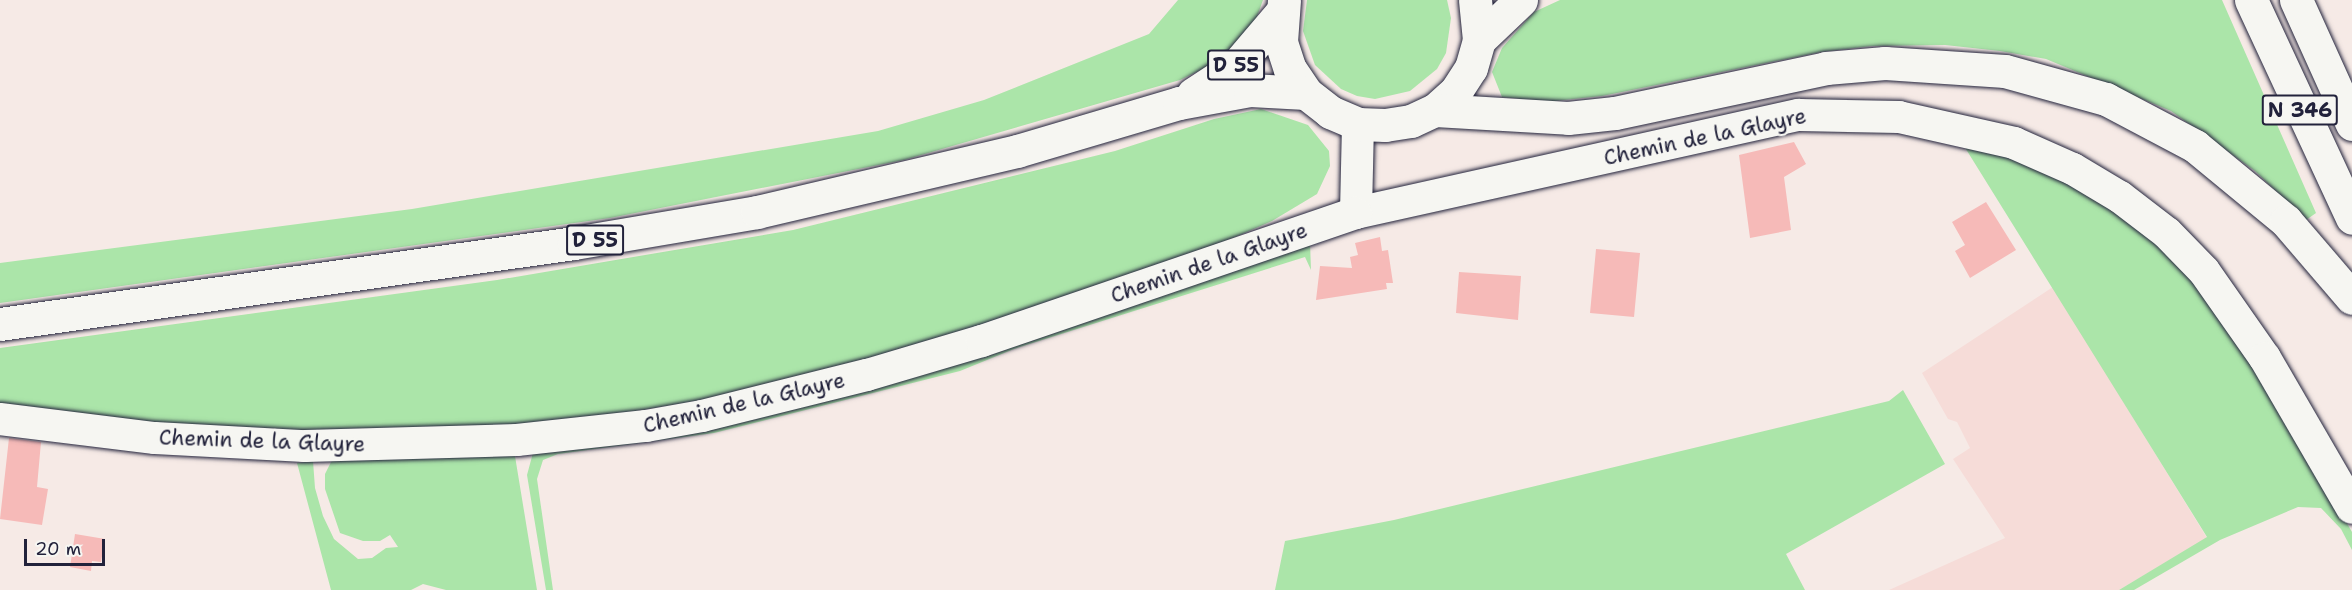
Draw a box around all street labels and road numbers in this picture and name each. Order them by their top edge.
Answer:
road number: D 55 [1206,48,1266,82]
road number: N 346 [2261,93,2339,127]
street label: Chemin de la Glayre [1601,103,1809,171]
street label: Chemin de la Glayre [1107,217,1311,309]
road number: D 55 [565,223,625,257]
street label: Chemin de la Glayre [641,368,847,438]
street label: Chemin de la Glayre [158,425,366,457]

